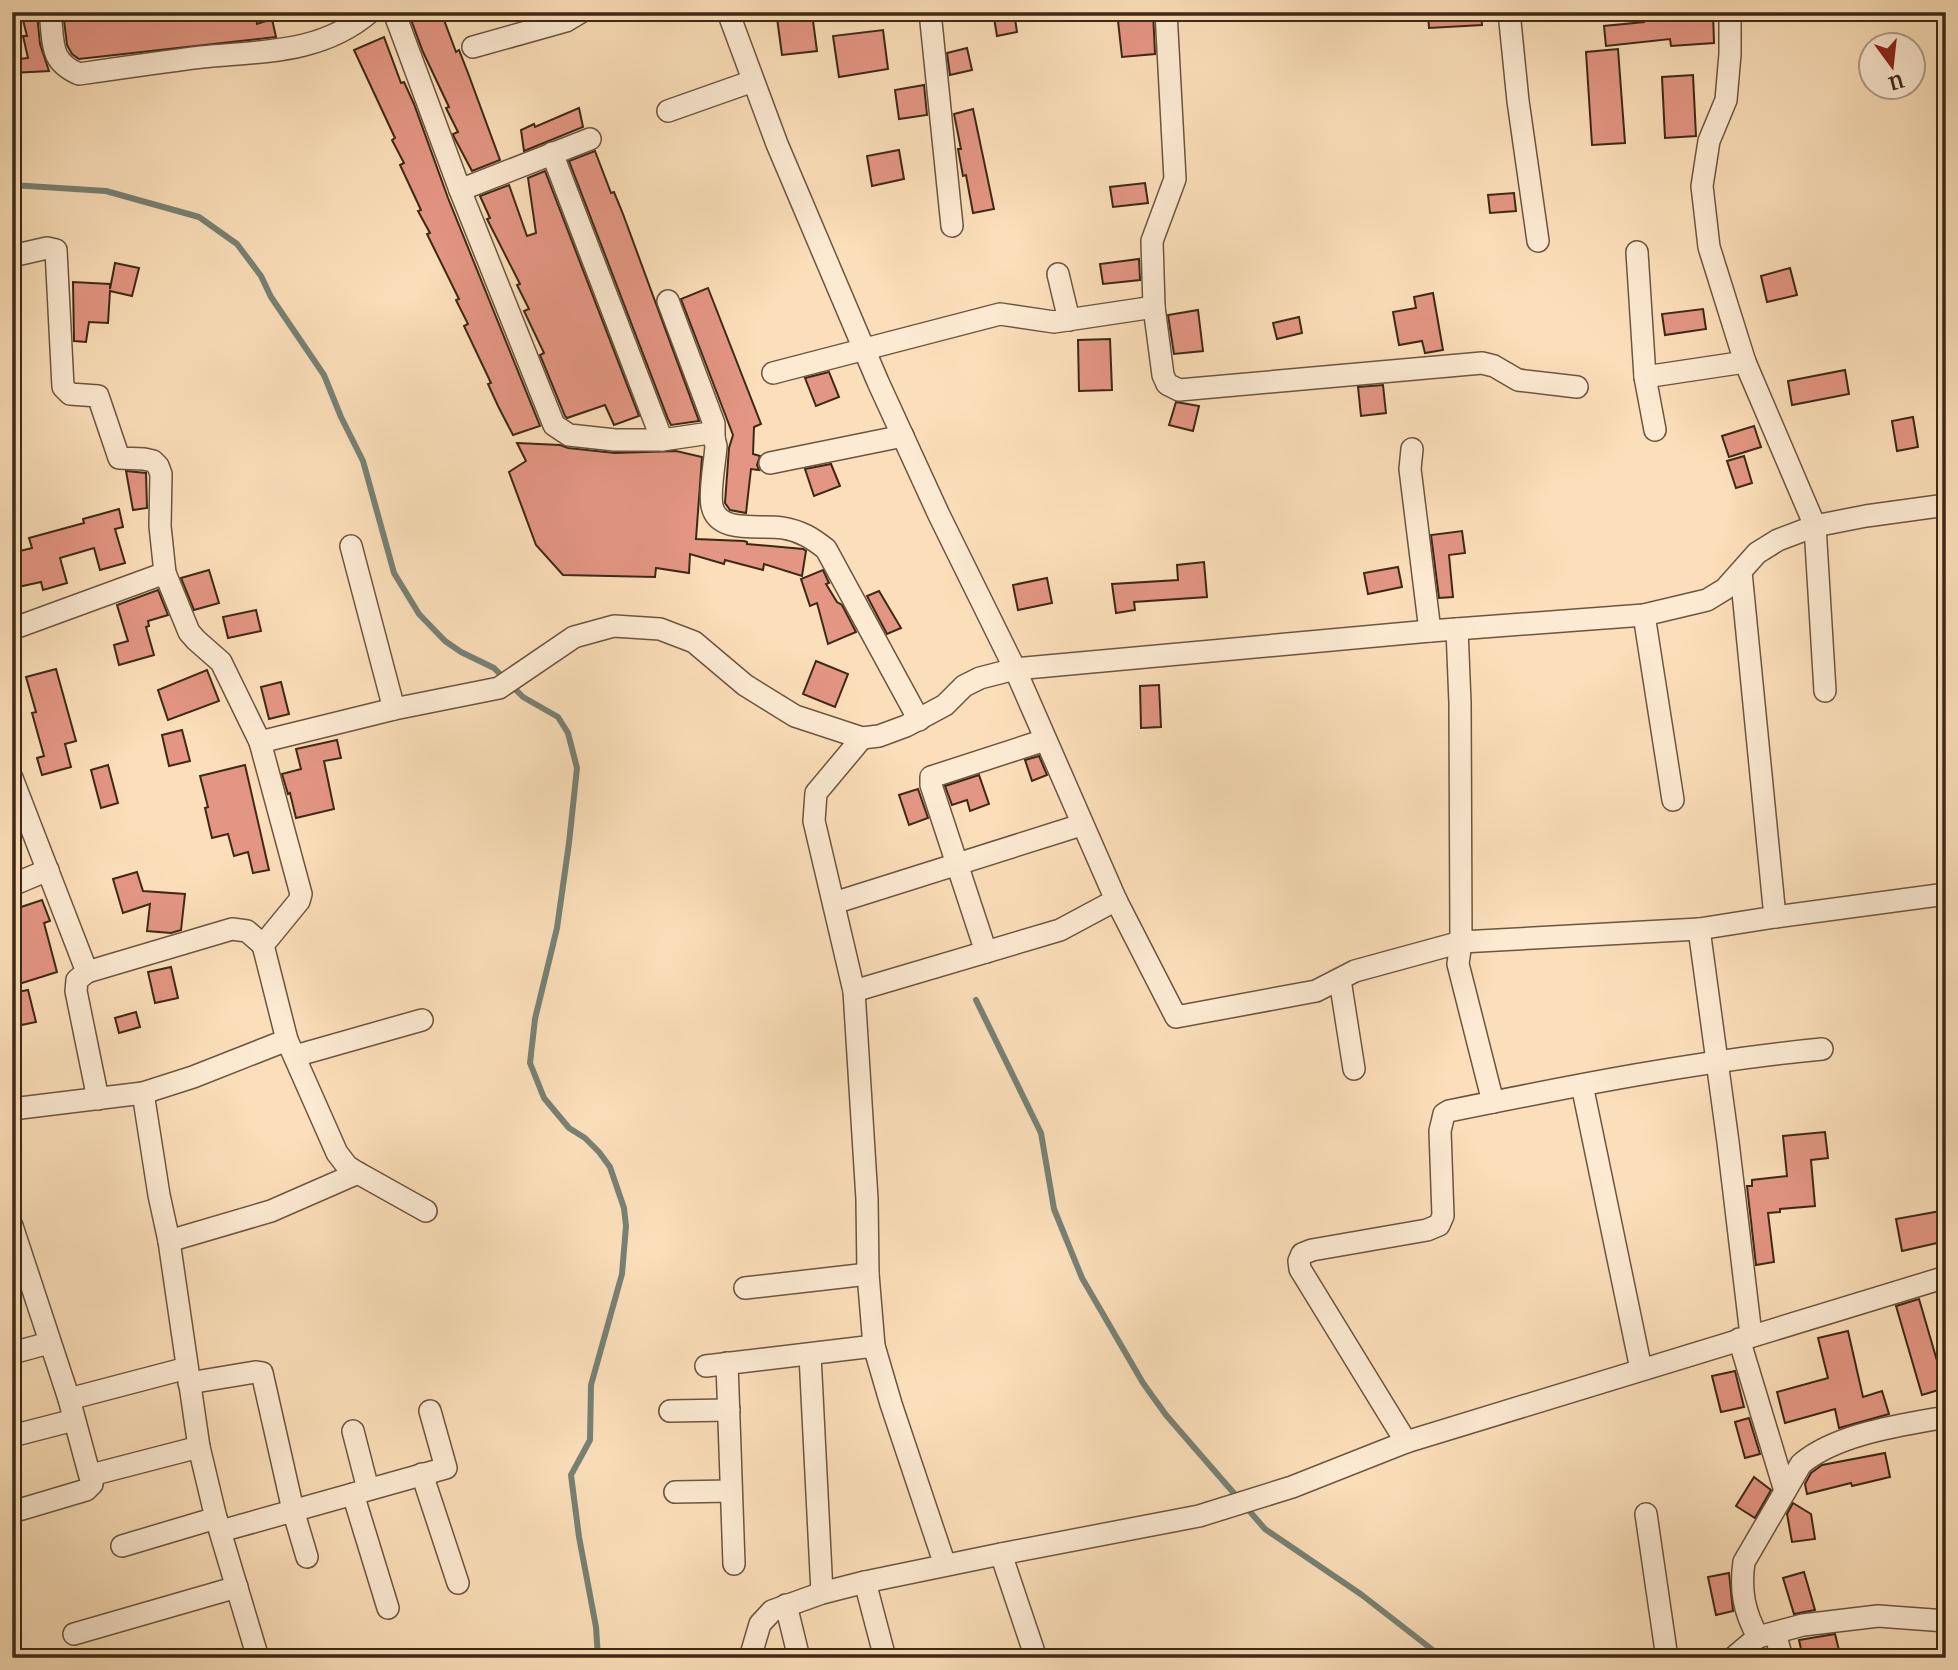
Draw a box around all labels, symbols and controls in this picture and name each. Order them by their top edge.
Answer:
north arrow [1856,32,1926,102]
text: U [1886,69,1907,94]

